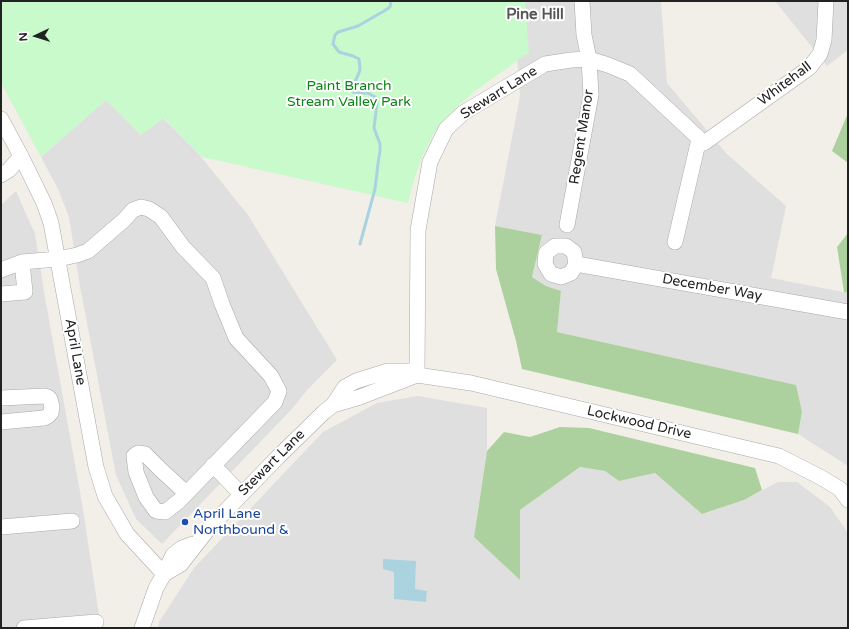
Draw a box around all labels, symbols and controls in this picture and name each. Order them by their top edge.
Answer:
district label: Pine Hill [506,6,564,24]
north arrow [16,16,56,56]
text: N [17,32,30,42]
street label: Whitehall [755,58,815,110]
street label: Stewart Lane [458,63,540,123]
park label: Paint Branch Stream Valley Park [287,78,411,110]
street label: Regent Manor [566,88,598,186]
street label: December Way [661,271,763,305]
street label: April Lane [61,317,89,387]
street label: Lockwood Drive [585,403,693,443]
street label: Stewart Lane [235,426,309,500]
place label: April Lane Northbound & [193,506,289,538]
marker: April Lane Northbound & [180,517,190,527]

